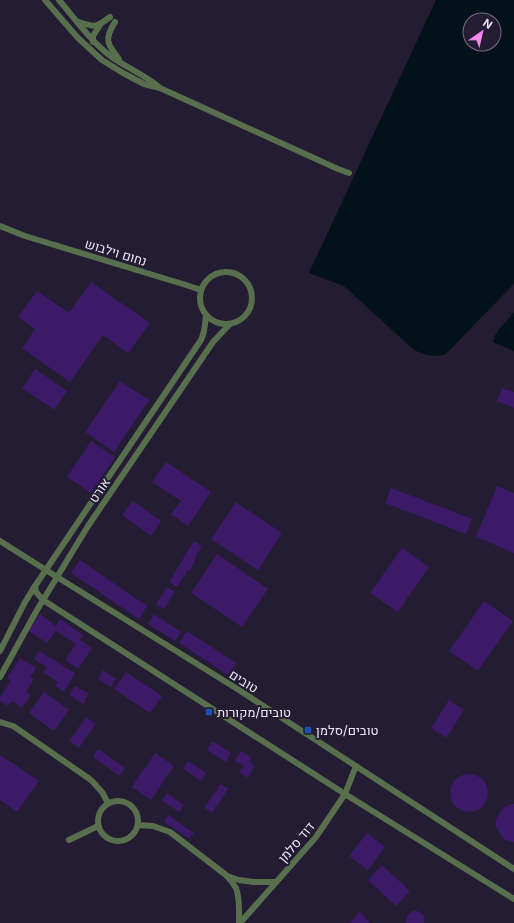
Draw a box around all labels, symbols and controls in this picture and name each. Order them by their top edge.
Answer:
north arrow [462,12,502,52]
text: N [480,16,495,32]
street label: נחום וילבוש [83,235,149,269]
street label: אורט [85,475,113,505]
street label: טובים [227,666,261,696]
place label: טובים/מקורות [217,704,291,720]
marker: טובים/מקורות [204,707,214,717]
place label: טובים/סלמן [316,722,379,738]
marker: טובים/סלמן [303,725,313,735]
street label: דוד סלמן [274,818,318,866]

